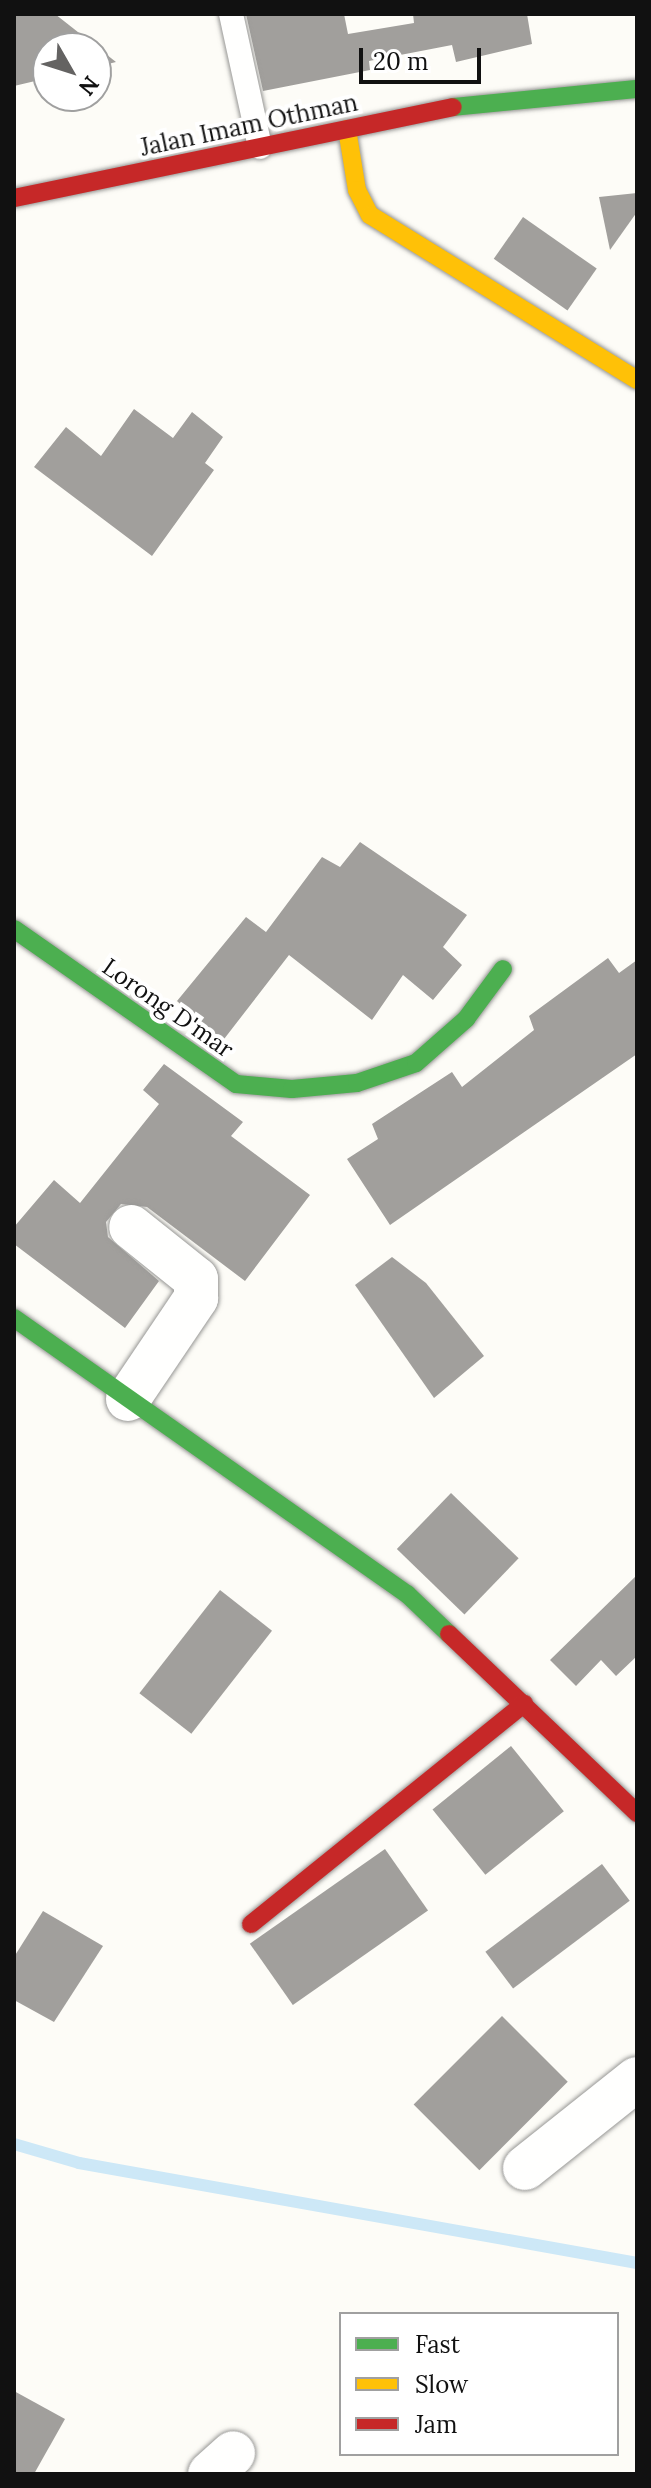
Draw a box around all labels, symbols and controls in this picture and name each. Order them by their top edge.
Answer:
north arrow [32,32,112,112]
scale bar [363,32,485,82]
text: 20 m [373,46,429,77]
text: N [73,70,105,101]
street label: Jalan Imam Othman [138,88,360,162]
street label: Lorong D'mar [97,952,239,1064]
legend [339,2312,619,2456]
text: Fast [415,2329,460,2360]
text: Slow [415,2369,468,2400]
text: Jam [415,2409,457,2440]

